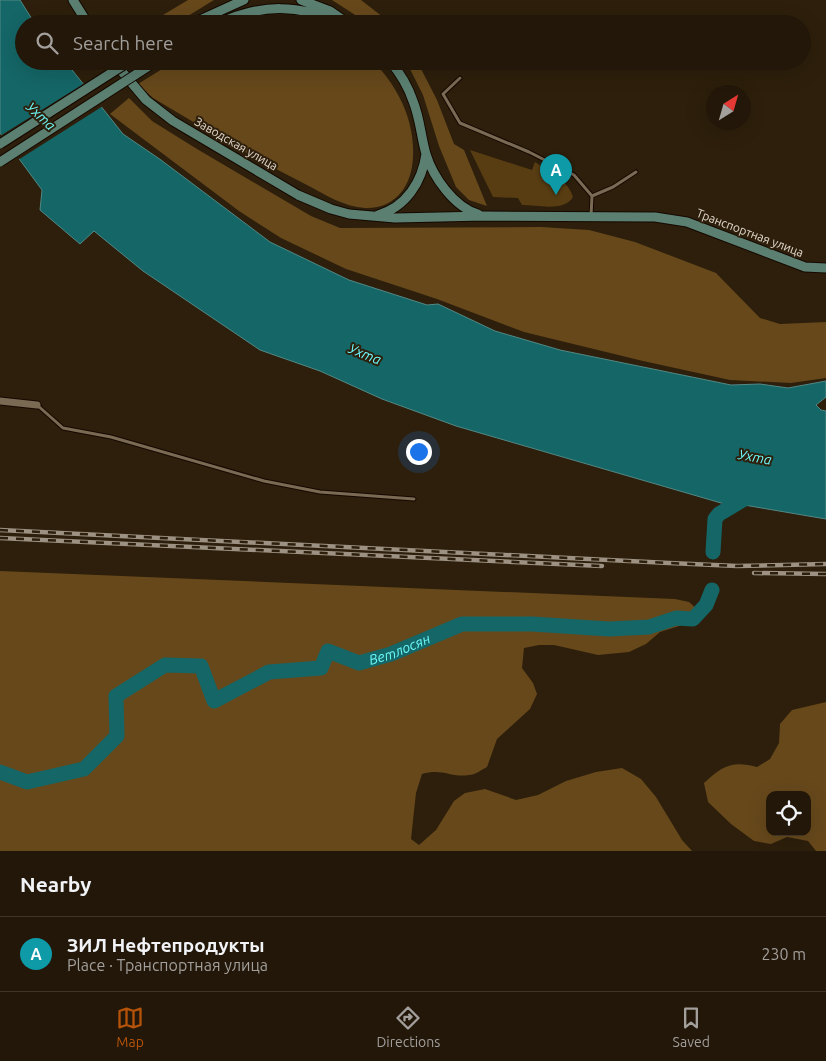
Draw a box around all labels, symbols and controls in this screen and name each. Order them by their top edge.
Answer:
search box [15,15,811,70]
icon: search [33,29,61,57]
text: Search here [73,32,173,54]
north arrow [706,85,751,130]
water label: Ухта [23,98,59,134]
street label: Заводская улица [192,115,280,173]
pin: A [540,154,572,195]
street label: Транспортная улица [695,206,806,259]
water label: Ухта [346,340,384,368]
your location [406,439,432,465]
water label: Ухта [736,446,773,468]
water label: Ветлосян [367,630,433,668]
map controls [766,791,811,836]
button: locate [766,791,811,836]
text: Nearby [20,872,91,896]
text: ЗИЛ Нефтепродукты [67,934,265,956]
text: A [30,945,42,963]
text: 230 m [761,945,806,963]
text: Place · Транспортная улица [67,956,268,974]
tab: Map [116,1004,144,1050]
tab: Directions [376,1004,440,1050]
tab: Saved [673,1004,710,1050]

